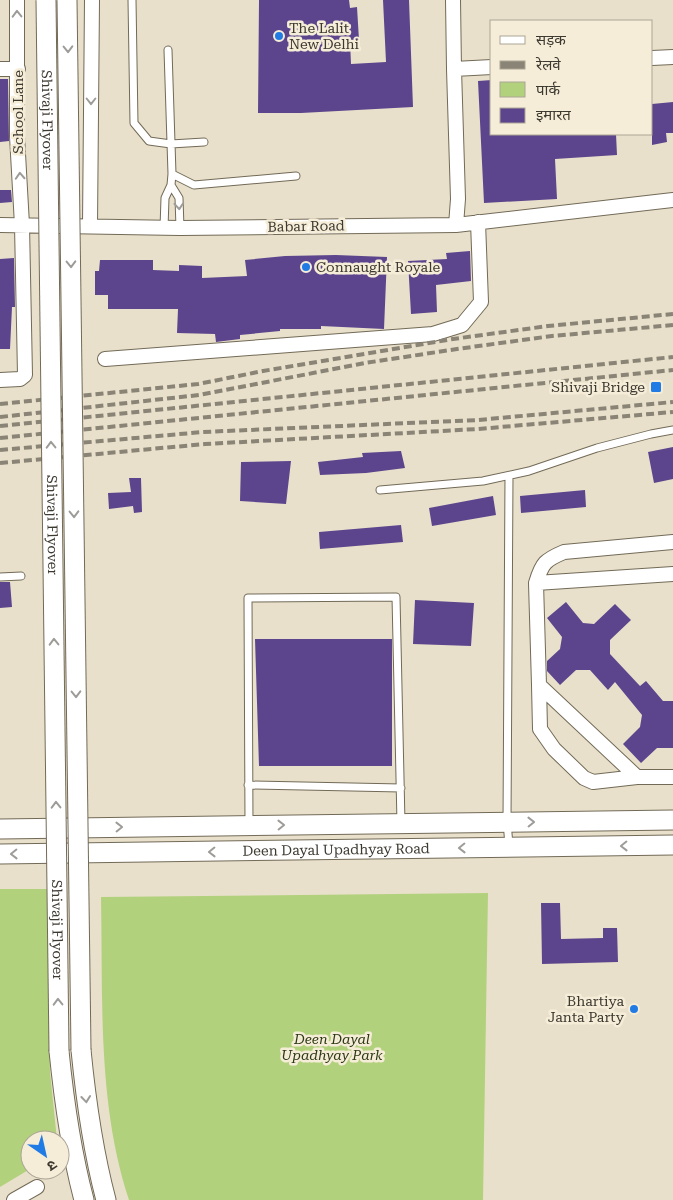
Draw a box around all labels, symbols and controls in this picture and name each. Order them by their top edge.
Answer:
one-way arrow [12,9,22,17]
place label: The Lalit New Delhi [289,20,360,52]
legend [490,20,653,135]
marker: The Lalit New Delhi [273,30,285,42]
text: सड़क [536,31,566,49]
one-way arrow [63,45,73,53]
text: रेलवे [535,56,561,74]
street label: School Lane [10,70,26,154]
street label: Shivaji Flyover [39,70,56,170]
text: पार्क [536,81,560,99]
one-way arrow [86,98,96,105]
text: इमारत [536,106,571,124]
one-way arrow [14,172,25,180]
one-way arrow [174,202,185,210]
street label: Babar Road [267,217,345,235]
place label: Connaught Royale [316,259,441,275]
one-way arrow [66,260,76,268]
marker: Connaught Royale [300,261,312,273]
place label: Shivaji Bridge [551,379,645,395]
marker: Shivaji Bridge [649,380,663,394]
one-way arrow [46,441,56,448]
street label: Shivaji Flyover [44,475,61,575]
one-way arrow [69,510,79,518]
one-way arrow [49,638,59,646]
one-way arrow [71,690,81,698]
one-way arrow [51,801,61,808]
one-way arrow [528,817,535,827]
one-way arrow [278,820,285,830]
one-way arrow [115,822,123,832]
street label: Deen Dayal Upadhyay Road [242,840,430,859]
one-way arrow [620,841,628,851]
one-way arrow [458,843,466,853]
one-way arrow [208,846,216,857]
one-way arrow [10,849,18,859]
street label: Shivaji Flyover [49,880,66,980]
place label: Bhartiya Janta Party [548,993,625,1025]
one-way arrow [53,998,64,1006]
marker: Bhartiya Janta Party [628,1003,640,1015]
park label: Deen Dayal Upadhyay Park [281,1031,383,1063]
one-way arrow [80,1095,91,1103]
north arrow [20,1130,70,1180]
text: उ [44,1157,60,1175]

